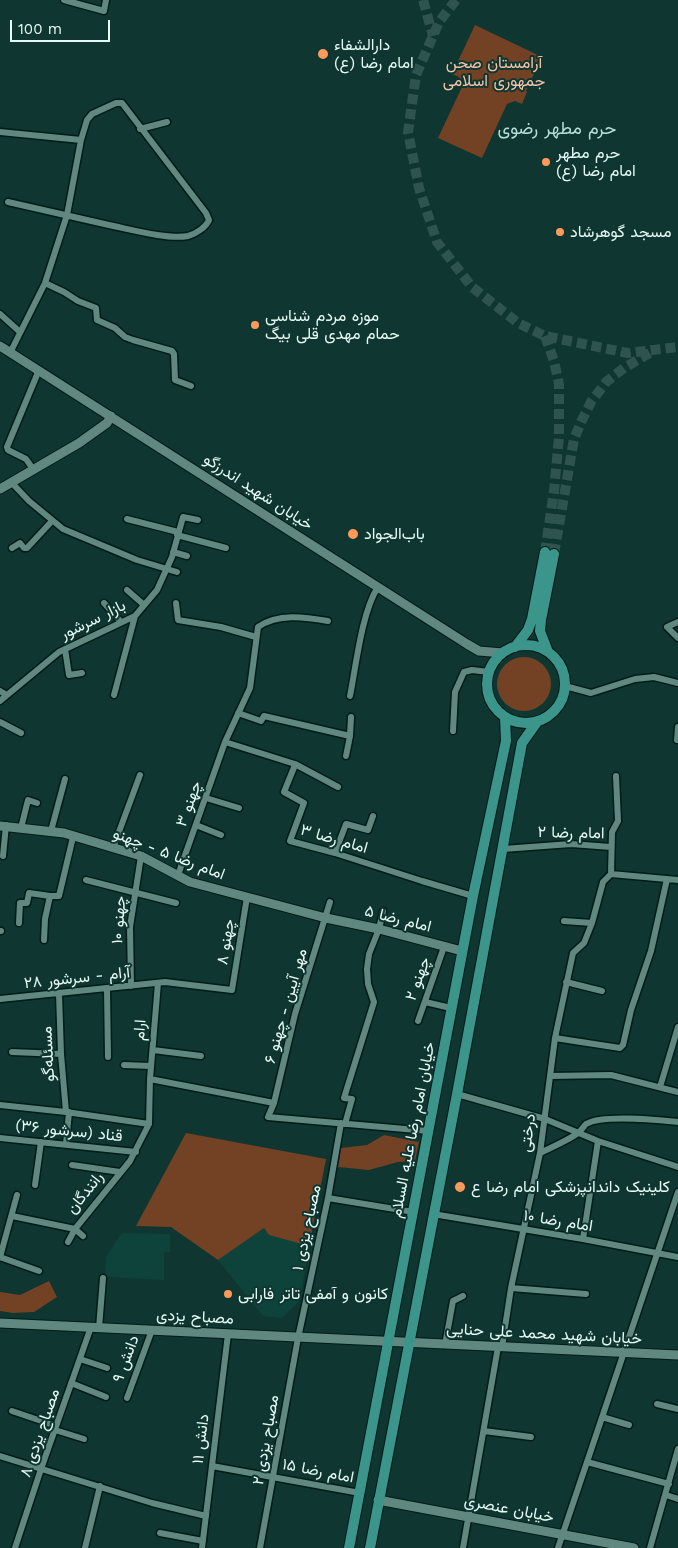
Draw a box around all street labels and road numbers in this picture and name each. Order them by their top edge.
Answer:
street label: خیابان شهید اندرزگو [200,450,316,534]
street label: بازار سرشور [57,596,129,644]
street label: چهنو ۳ [172,779,206,829]
street label: امام رضا ۳ [298,820,370,858]
street label: امام رضا ۲ [537,823,605,843]
street label: امام رضا ۵ - چهنو [110,824,228,884]
street label: چهنو ۱۰ [108,895,130,945]
street label: امام رضا ۵ [363,901,433,937]
street label: چهنو ۸ [213,918,239,966]
street label: مهر آیین - چهنو ۶ [260,946,312,1066]
street label: چهنو ۲ [401,955,435,1003]
street label: آرام - سرشور ۲۸ [23,963,131,993]
street label: ارام [130,1019,150,1041]
street label: مسئله‌گو [37,1026,59,1082]
street label: خیابان امام رضا علیه السلام [387,1041,439,1219]
street label: درختی [516,1112,540,1154]
street label: قناد (سرشور ۳۶) [14,1116,124,1146]
street label: رانندگان [62,1168,108,1218]
street label: مصباح یزدی ۱ [288,1183,326,1273]
street label: امام رضا ۱۰ [522,1206,594,1236]
street label: مصباح یزدی [156,1305,234,1329]
street label: خیابان شهید محمد علی حنایی [446,1319,642,1349]
street label: دانش ۹ [109,1333,143,1385]
street label: مصباح یزدی ۸ [16,1386,64,1480]
street label: مصباح یزدی ۲ [249,1393,283,1487]
street label: دانش ۱۱ [188,1413,214,1465]
street label: امام رضا ۱۵ [280,1455,356,1487]
street label: خیابان عنصری [463,1491,555,1527]

